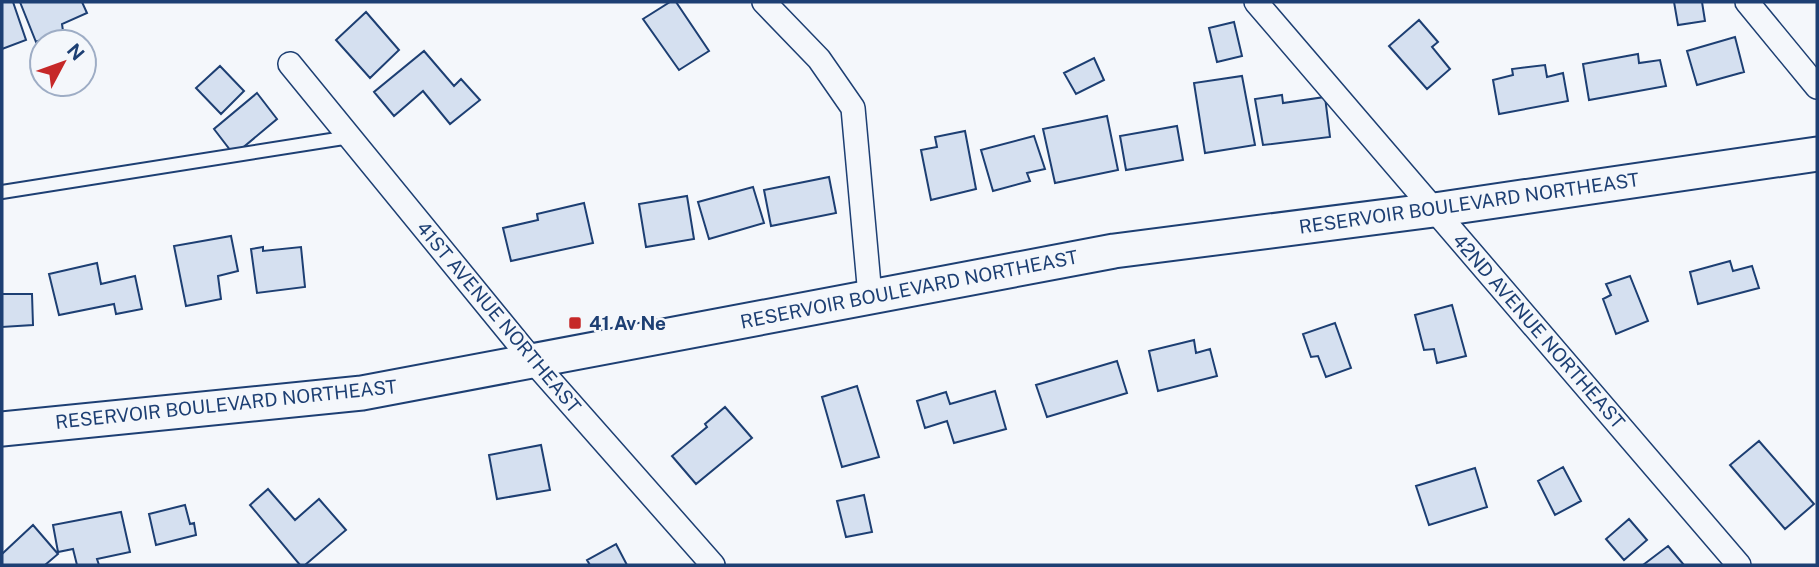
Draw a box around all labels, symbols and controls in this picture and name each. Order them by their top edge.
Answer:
north arrow [28,28,98,98]
text: N [63,39,89,65]
street label: RESERVOIR BOULEVARD NORTHEAST [1297,168,1641,238]
street label: 41ST AVENUE NORTHEAST [412,217,586,417]
street label: 42ND AVENUE NORTHEAST [1448,229,1630,433]
street label: RESERVOIR BOULEVARD NORTHEAST [738,245,1080,333]
place label: 41 Av Ne [589,312,666,334]
marker: 41 Av Ne [567,315,583,331]
street label: RESERVOIR BOULEVARD NORTHEAST [54,375,398,433]

